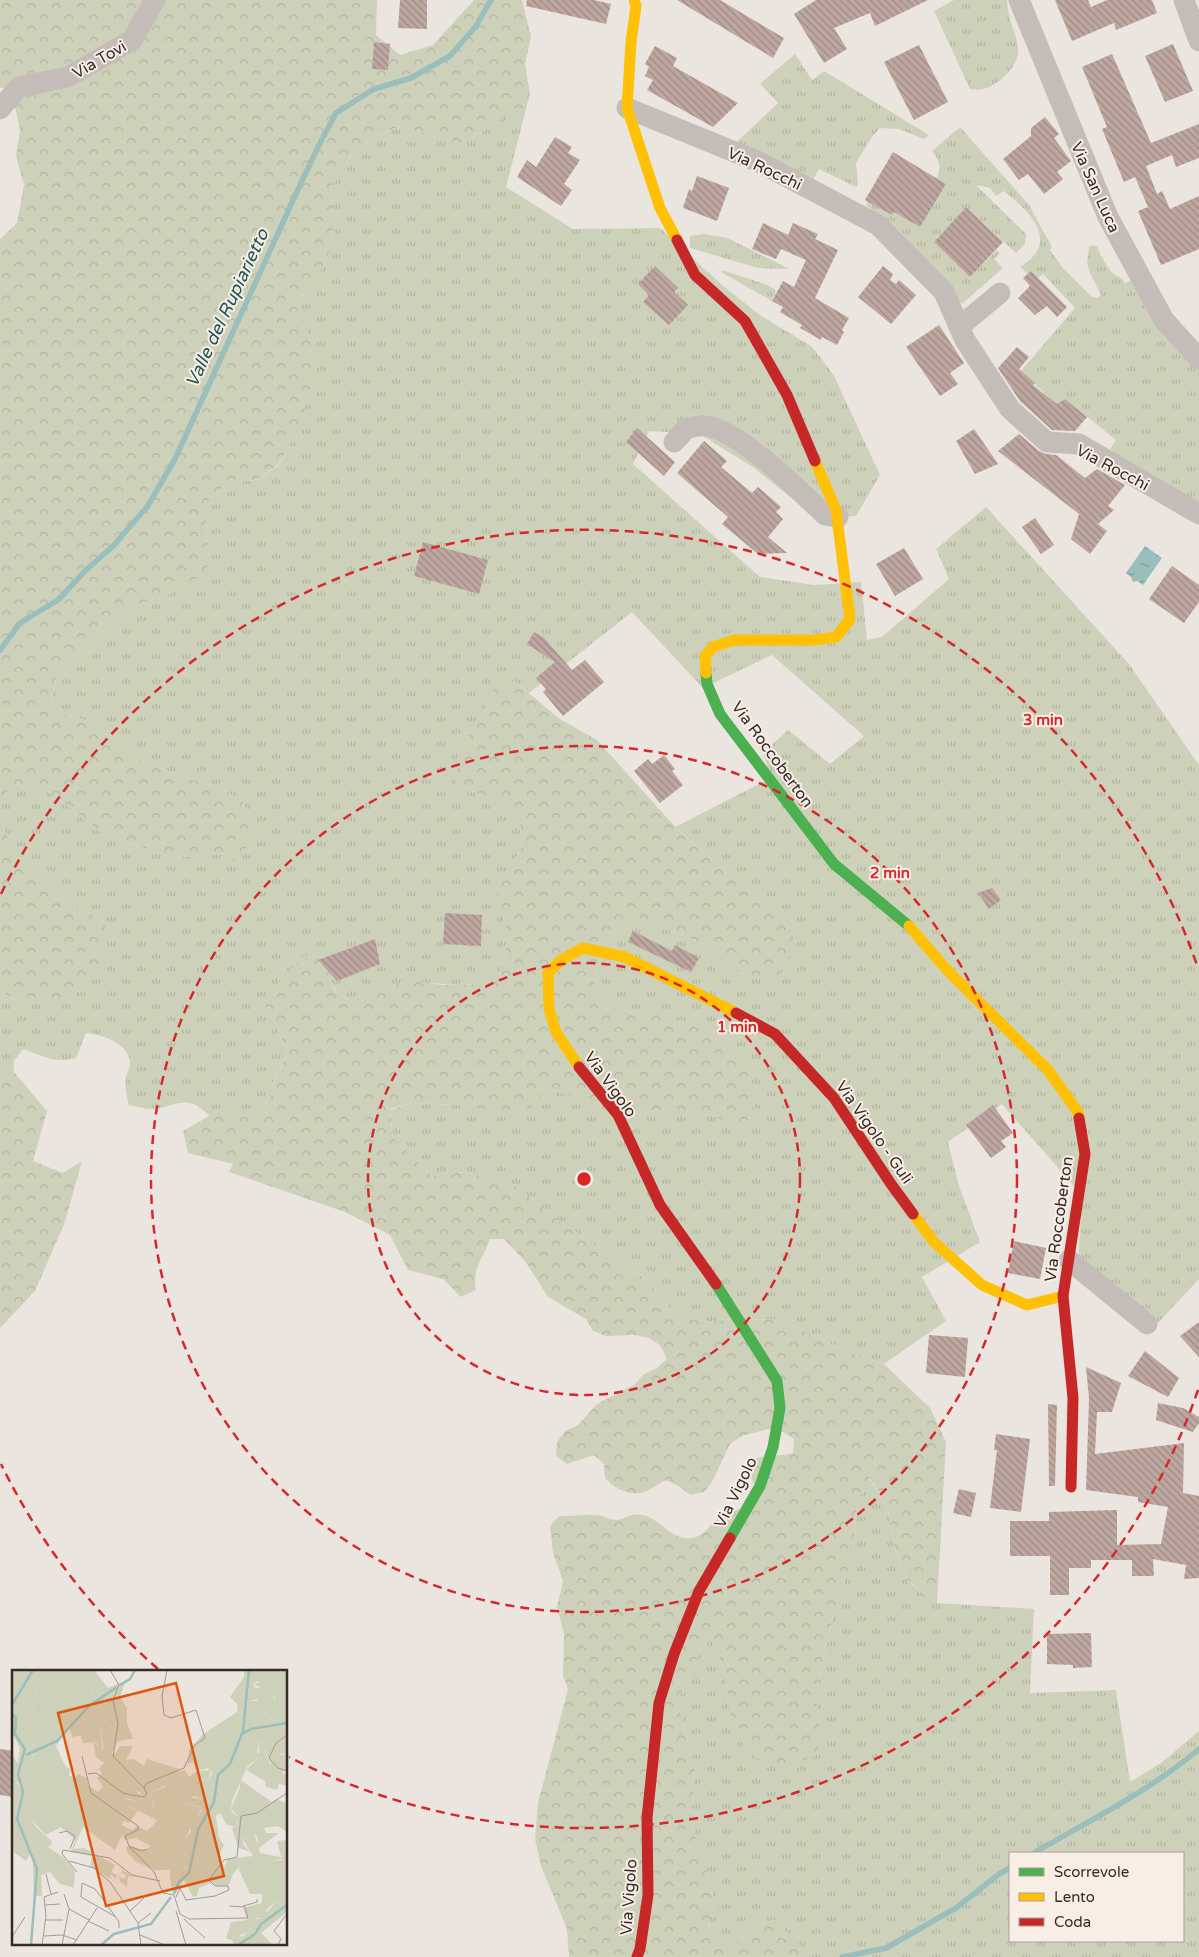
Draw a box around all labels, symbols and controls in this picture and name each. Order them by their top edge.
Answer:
street label: Via Tovi [69,36,130,83]
street label: Via San Luca [1066,139,1124,236]
street label: Via Rocchi [724,143,805,195]
water label: Valle del Rupiarietto [181,224,274,391]
street label: Via Rocchi [1073,440,1153,495]
street label: Via Roccoberton [727,697,817,812]
text: 3 min [1023,711,1063,729]
text: 2 min [870,864,910,882]
text: 1 min [717,1018,757,1036]
street label: Via Vigolo [580,1048,641,1121]
street label: Via Vigolo - Guli [831,1077,917,1188]
street label: Via Roccoberton [1040,1155,1078,1283]
centre of rings [575,1170,593,1188]
street label: Via Vigolo [710,1454,762,1531]
inset map [12,1670,288,1944]
legend [1009,1852,1184,1942]
street label: Via Vigolo [616,1858,642,1936]
text: Scorrevole [1054,1863,1129,1881]
text: Lento [1054,1888,1095,1906]
text: Coda [1054,1913,1091,1931]

